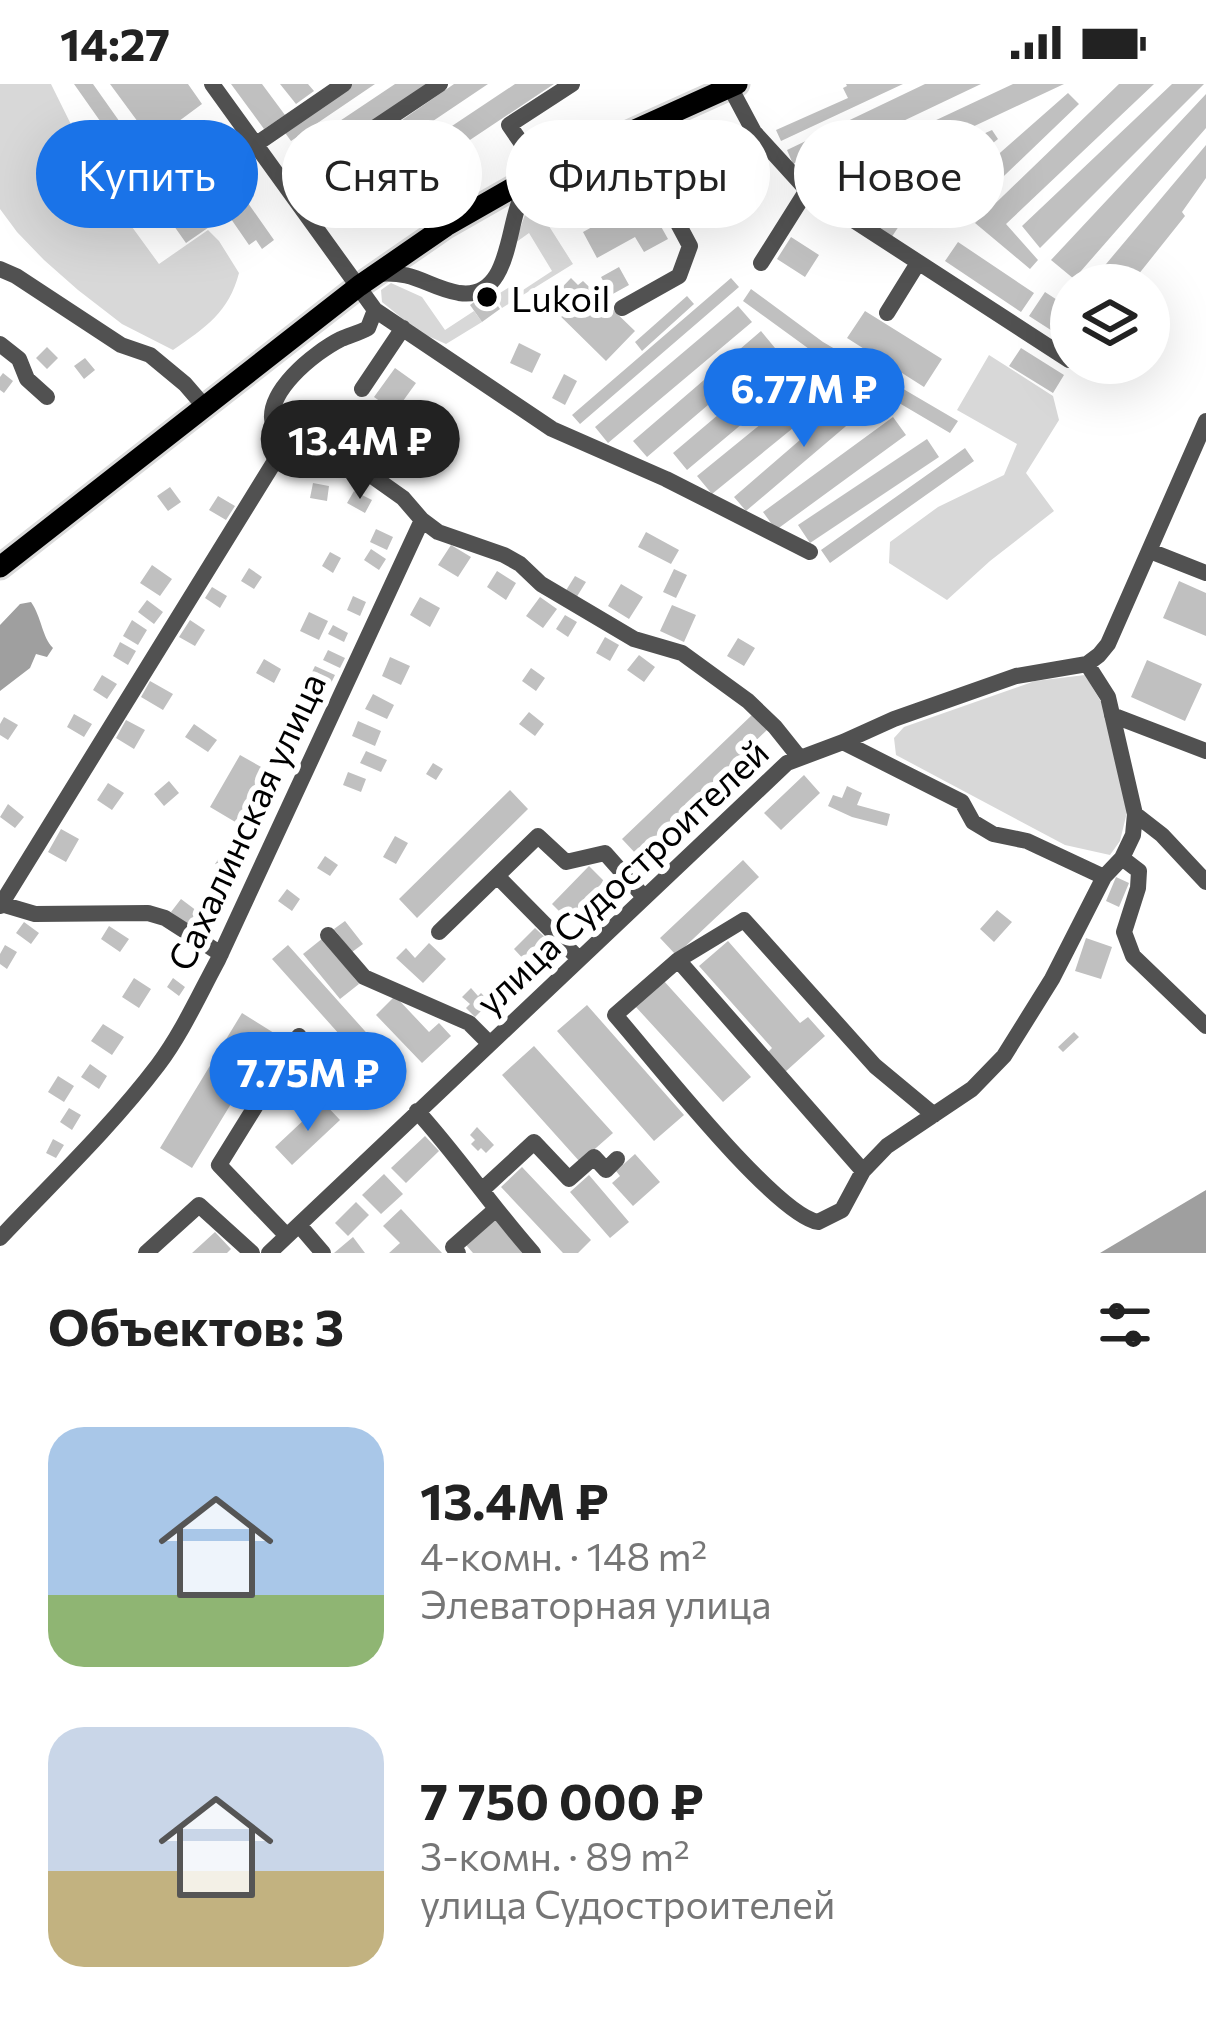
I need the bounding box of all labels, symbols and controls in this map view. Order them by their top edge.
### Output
text: 14:27 [60,15,170,70]
chip: Купить [36,120,258,228]
chip: Снять [282,120,482,228]
chip: Фильтры [506,120,770,228]
chip: Новое [794,120,1004,228]
map controls [1050,264,1170,384]
button: layers [1050,264,1170,384]
place label: Lukoil [511,275,610,319]
marker: Lukoil [474,284,500,310]
pin: 6.77M ₽ [693,348,915,450]
text: 6.77M ₽ [730,363,878,411]
pin: 13.4M ₽ [249,400,471,502]
text: 13.4M ₽ [288,415,432,463]
street label: Сахалинская улица [157,665,333,977]
street label: улица Судостроителей [466,729,776,1023]
pin: 7.75M ₽ [197,1032,419,1134]
text: 7.75M ₽ [237,1047,379,1095]
icon: filters [1092,1292,1158,1358]
text: Объектов: 3 [48,1294,344,1357]
text: 13.4M ₽ [420,1468,609,1531]
icon: home [144,1475,288,1619]
text: 4-комн. · 148 m² [420,1531,707,1579]
text: Элеваторная улица [420,1579,771,1627]
text: 7 750 000 ₽ [420,1768,704,1831]
icon: home [144,1775,288,1919]
text: 3-комн. · 89 m² [420,1831,690,1879]
text: улица Судостроителей [420,1879,835,1927]

